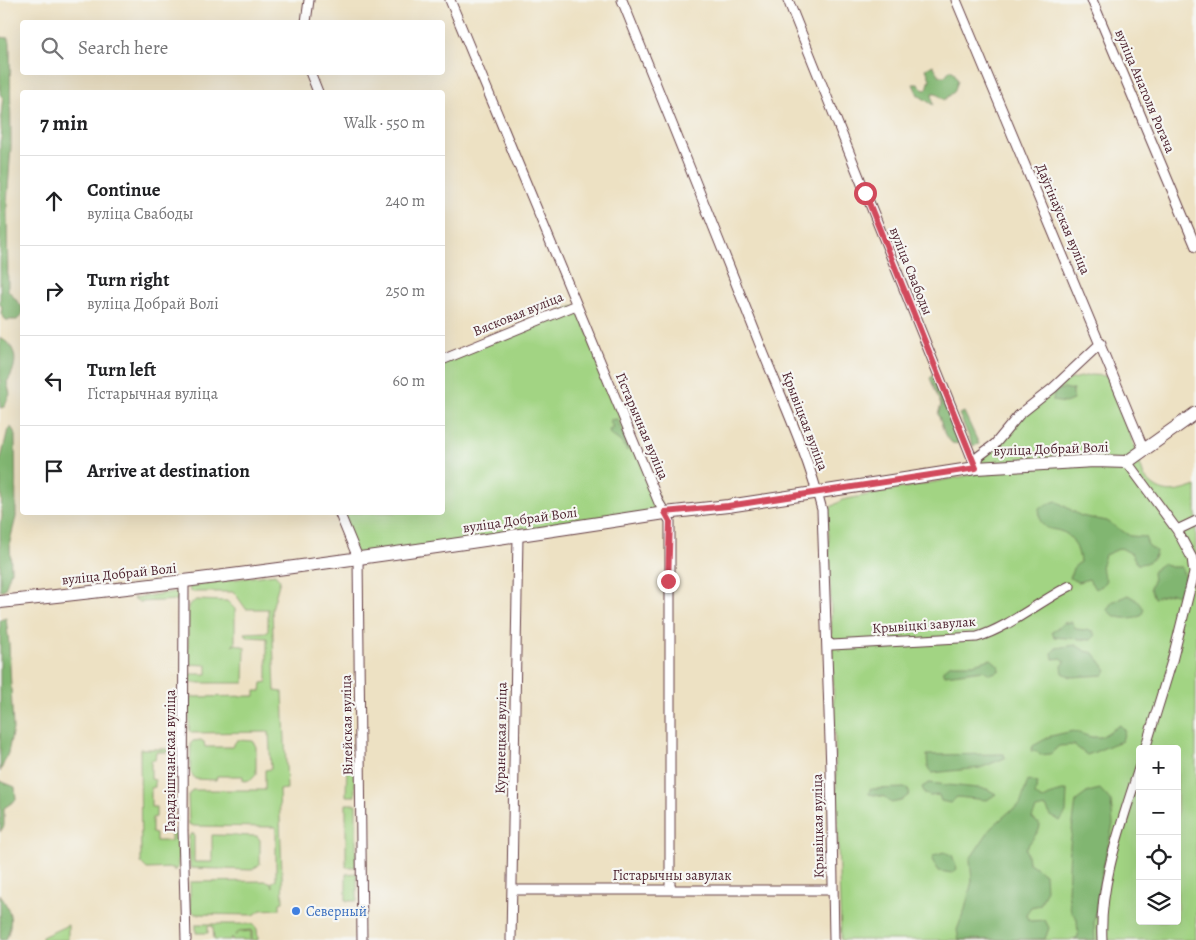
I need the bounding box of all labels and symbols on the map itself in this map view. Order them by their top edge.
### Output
street label: вуліца Анатоля Рогача [1110,26,1180,156]
street label: Даўгінаўская вуліца [1031,161,1095,278]
route start [854,182,877,205]
street label: вуліца Свабоды [885,224,937,318]
street label: Вясковая вуліца [470,287,567,341]
street label: Гістарычная вуліца [611,369,673,483]
street label: Крывіцкая вуліца [777,369,833,474]
street label: вуліца Добрай Волі [993,437,1109,461]
street label: вуліца Добрай Волі [462,503,578,537]
street label: вуліца Добрай Волі [61,559,177,589]
route end [657,570,680,593]
street label: Крывіцкі завулак [872,612,976,638]
street label: Вілейская вуліца [337,674,357,776]
street label: Куранецкая вуліца [491,681,511,794]
street label: Гарадзішчанская вуліца [161,689,180,833]
street label: Крывіцкая вуліца [808,773,828,879]
street label: Гістарычны завулак [613,866,731,885]
place label: Северный [306,902,367,921]
marker: Северный [290,905,302,917]

